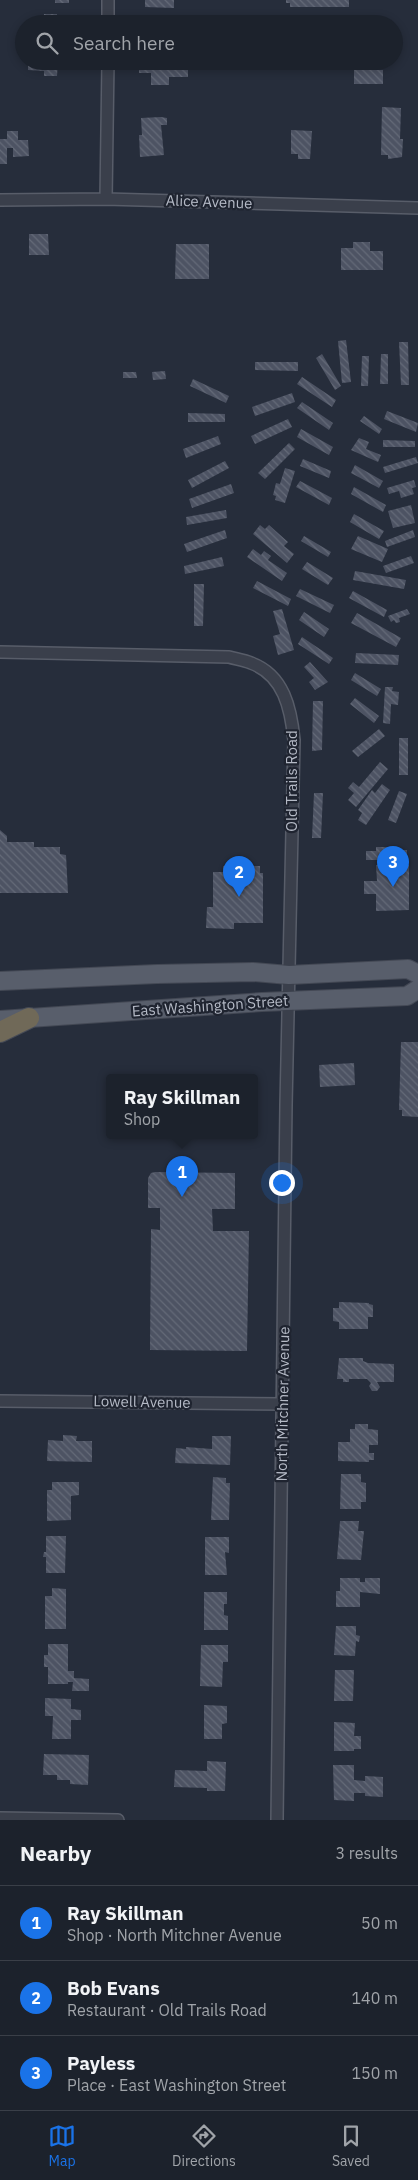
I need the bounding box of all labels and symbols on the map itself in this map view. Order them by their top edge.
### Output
street label: Alice Avenue [165,190,253,213]
street label: Old Trails Road [282,730,301,832]
pin: 3 [377,846,409,887]
pin: 2 [223,856,255,897]
street label: East Washington Street [131,991,289,1020]
pin: 1 [166,1156,198,1197]
your location [269,1170,295,1196]
street label: North Mitchner Avenue [272,1326,293,1482]
street label: Lowell Avenue [93,1391,191,1412]

